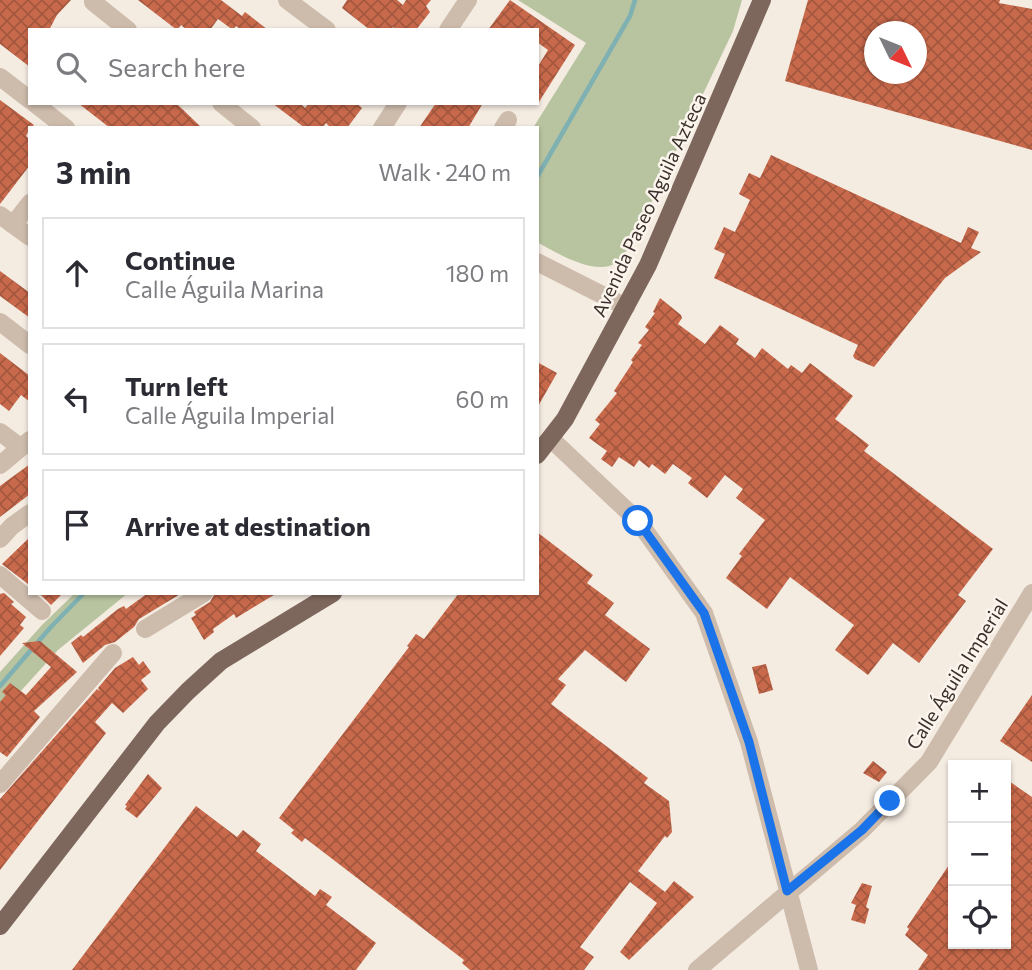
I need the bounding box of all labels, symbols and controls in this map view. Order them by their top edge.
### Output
north arrow [864,21,927,84]
search box [28,28,539,105]
icon: search [52,48,90,86]
text: Search here [108,51,246,82]
street label: Avenida Paseo Aguila Azteca [587,89,711,320]
text: 3 min [56,153,131,190]
text: Walk · 240 m [379,158,511,186]
text: Continue [125,244,235,275]
icon: ahead [58,254,96,292]
text: 180 m [446,259,509,287]
text: Calle Águila Marina [125,275,324,303]
text: Turn left [125,370,228,401]
icon: left [58,380,96,418]
text: 60 m [456,385,509,413]
text: Calle Águila Imperial [125,401,335,429]
route start [622,505,653,536]
icon: arrive [58,506,96,544]
text: Arrive at destination [125,510,371,541]
street label: Calle Águila Imperial [901,594,1012,753]
map controls [948,760,1011,949]
button: + [948,760,1011,823]
route end [874,785,905,816]
button: − [948,823,1011,886]
button: locate [948,886,1011,949]

